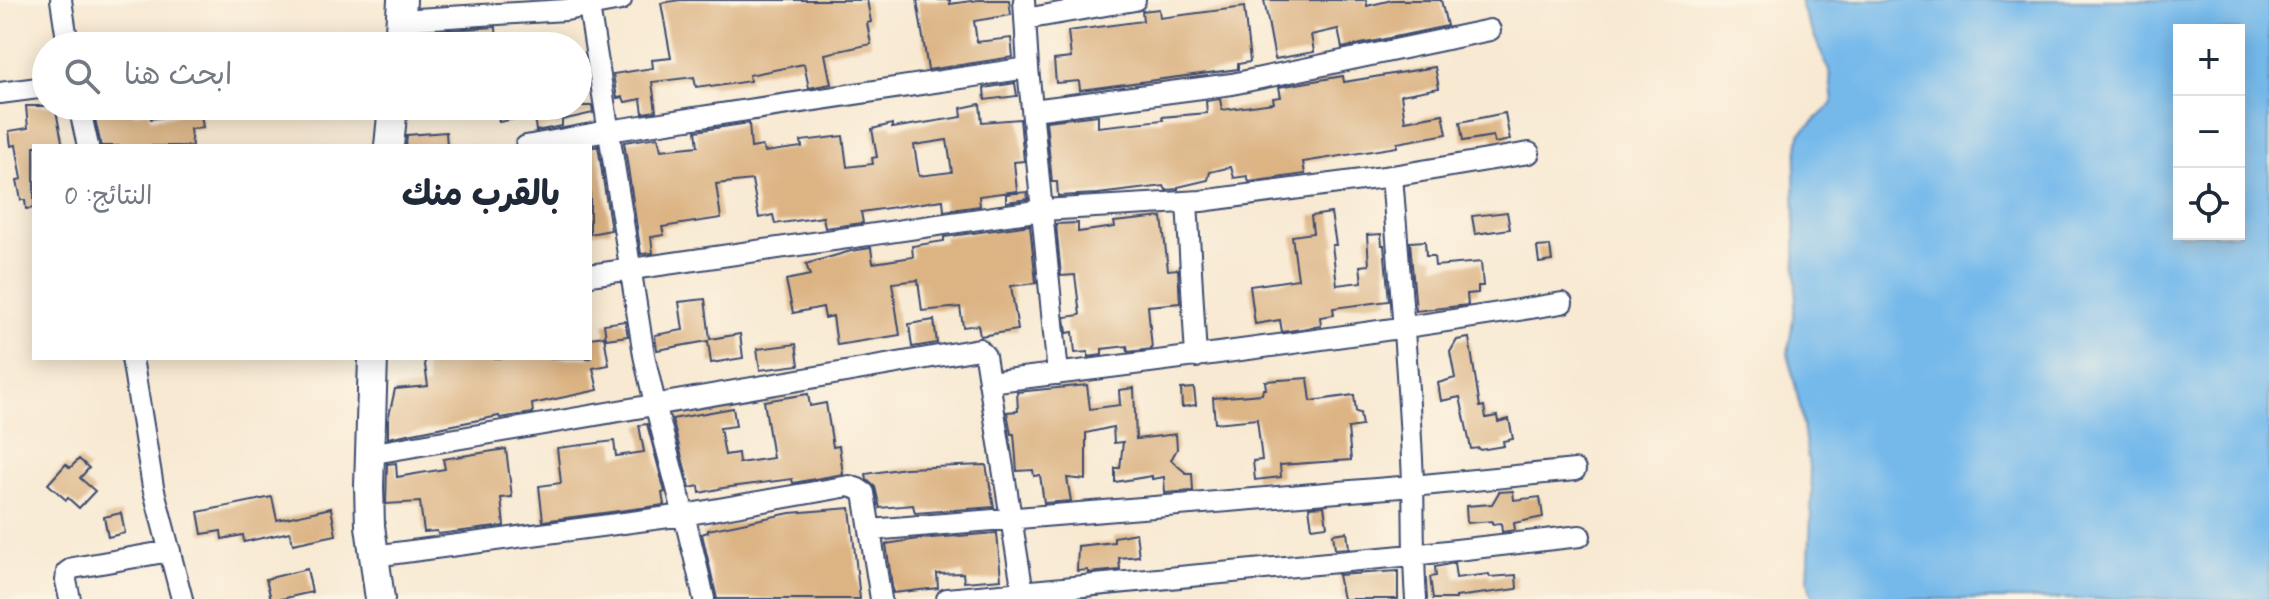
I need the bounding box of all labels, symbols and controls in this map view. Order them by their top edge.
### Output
map controls [2173,24,2245,240]
button: + [2173,24,2245,96]
search box [32,32,592,120]
icon: search [60,54,104,98]
text: ابحث هنا [124,56,232,95]
button: − [2173,96,2245,168]
button: locate [2173,168,2245,240]
text: بالقرب منك [402,173,560,218]
text: النتائج: 0 [64,180,153,214]

